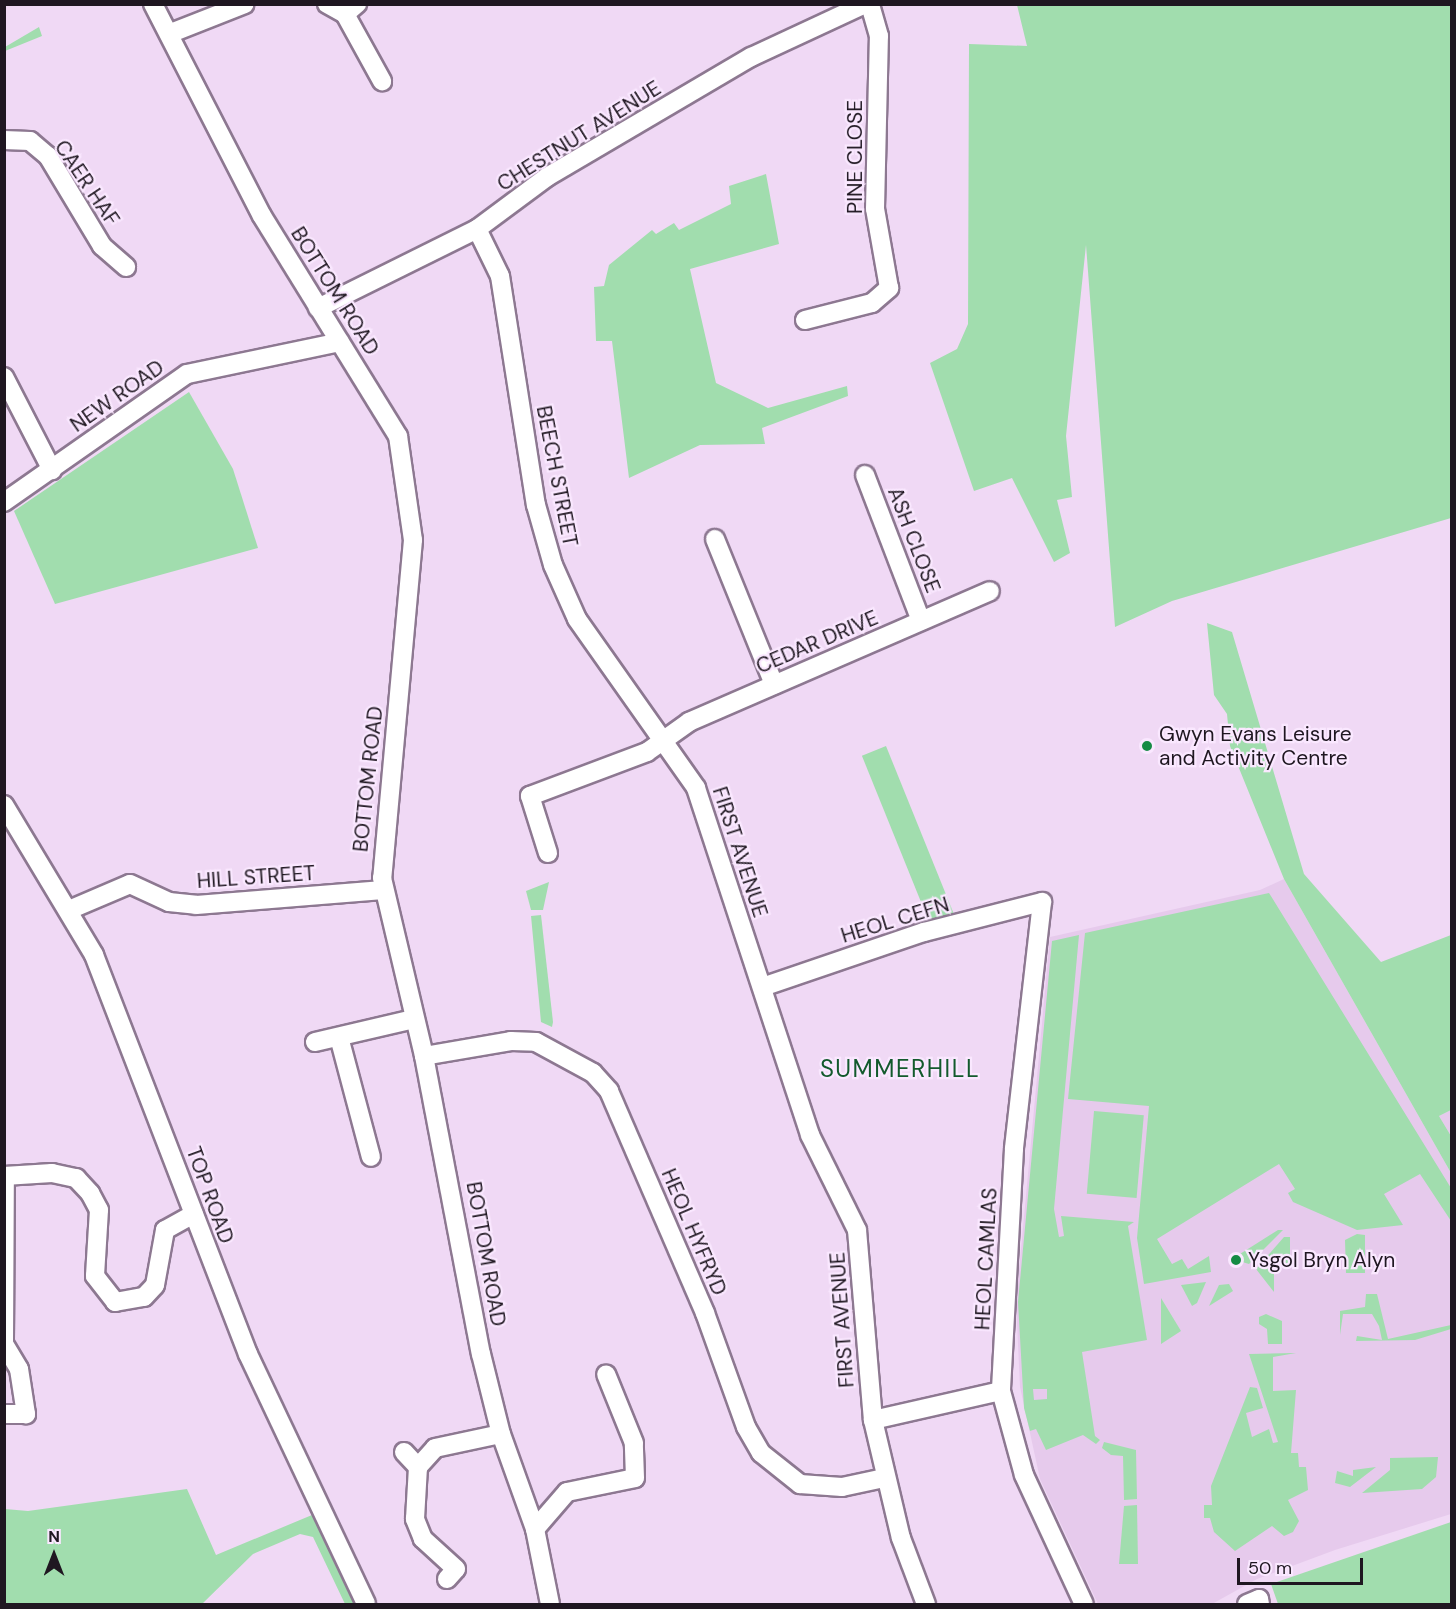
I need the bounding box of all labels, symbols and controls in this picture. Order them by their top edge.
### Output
street label: CHESTNUT AVENUE [492,75,666,197]
street label: PINE CLOSE [842,100,868,214]
street label: CAER HAF [49,135,125,231]
street label: BOTTOM ROAD [285,222,385,360]
street label: NEW ROAD [65,355,169,437]
street label: BEECH STREET [531,403,583,549]
street label: ASH CLOSE [882,484,946,596]
street label: CEDAR DRIVE [752,605,882,679]
street label: BOTTOM ROAD [348,705,388,853]
place label: Gwyn Evans Leisure and Activity Centre [1159,721,1352,771]
marker: Gwyn Evans Leisure and Activity Centre [1140,739,1154,753]
street label: FIRST AVENUE [707,784,773,920]
street label: HILL STREET [196,860,316,894]
street label: HEOL CEFN [838,892,952,948]
district label: SUMMERHILL [820,1055,980,1083]
street label: TOP ROAD [181,1143,239,1247]
street label: HEOL HYFRYD [656,1165,732,1299]
street label: BOTTOM ROAD [461,1180,511,1328]
street label: HEOL CAMLAS [970,1187,1002,1331]
place label: Ysgol Bryn Alyn [1248,1247,1395,1273]
street label: FIRST AVENUE [825,1251,859,1389]
marker: Ysgol Bryn Alyn [1229,1253,1243,1267]
north arrow [24,1525,84,1585]
text: N [48,1526,60,1547]
scale bar [1240,1546,1366,1584]
text: 50 m [1248,1556,1292,1580]

